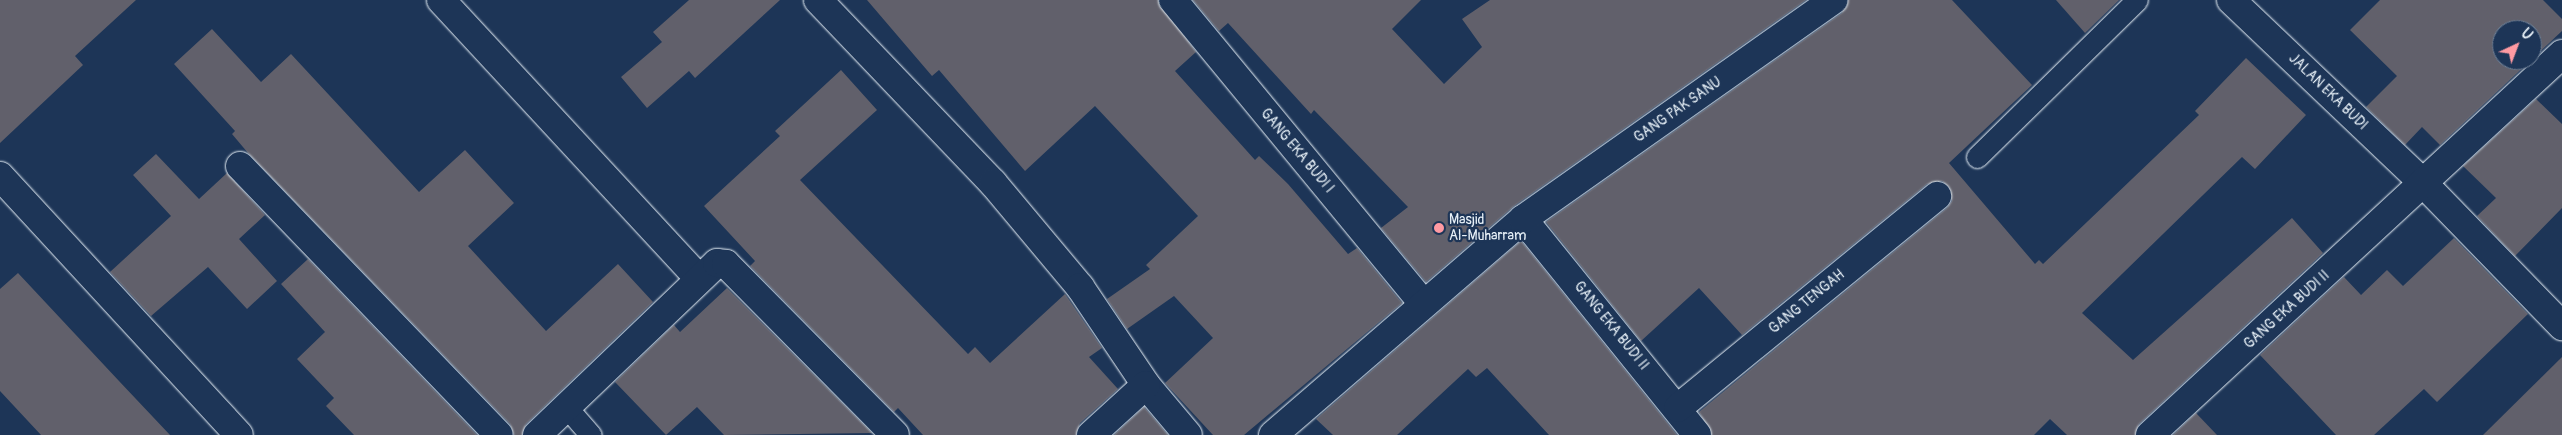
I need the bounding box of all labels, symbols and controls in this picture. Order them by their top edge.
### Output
north arrow [2492,20,2542,70]
text: U [2518,25,2536,44]
street label: JALAN EKA BUDI [2285,50,2371,134]
street label: GANG PAK SANU [1631,74,1725,146]
street label: GANG EKA BUDI I [1257,105,1337,197]
place label: Masjid Al-Muharram [1449,212,1527,244]
marker: Masjid Al-Muharram [1433,222,1445,234]
street label: GANG TENGAH [1766,266,1848,338]
street label: GANG EKA BUDI II [2241,267,2333,353]
street label: GANG EKA BUDI II [1570,278,1652,374]

